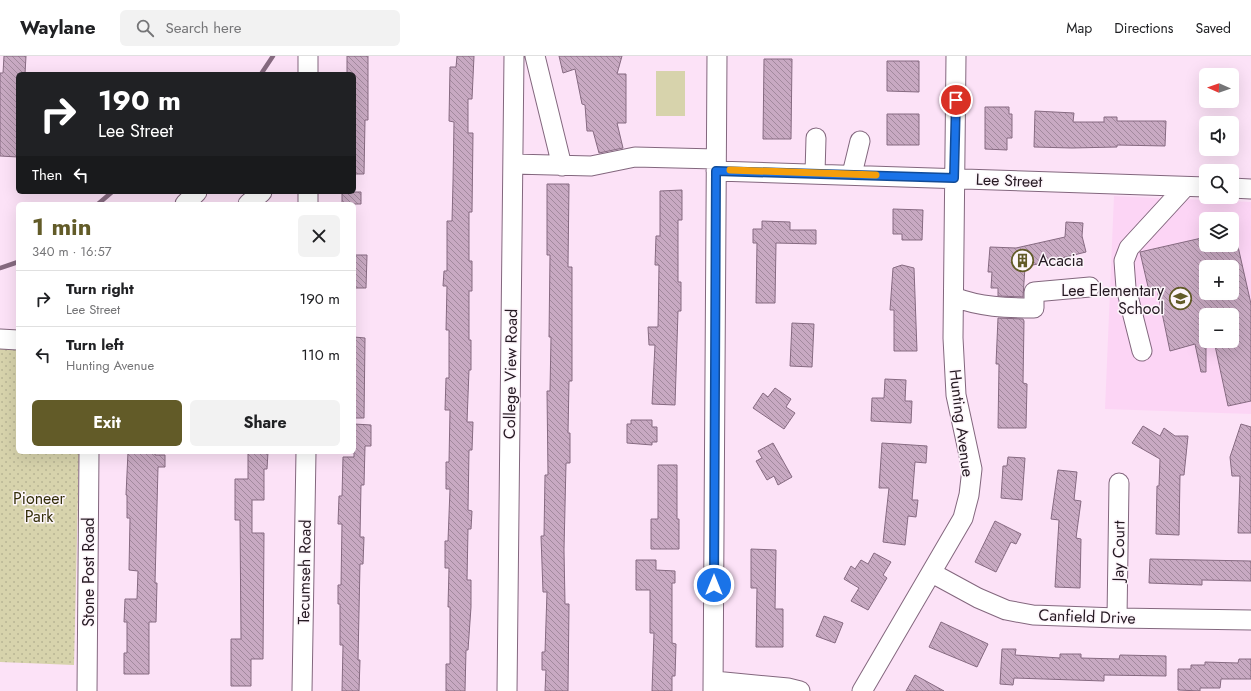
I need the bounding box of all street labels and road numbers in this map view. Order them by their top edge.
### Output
street label: Lee Street [975,168,1043,193]
street label: College View Road [498,309,523,439]
street label: Hunting Avenue [943,368,980,478]
street label: Stone Post Road [77,517,100,627]
street label: Tecumseh Road [292,519,317,625]
street label: Jay Court [1106,520,1131,584]
street label: Canfield Drive [1038,603,1136,630]

